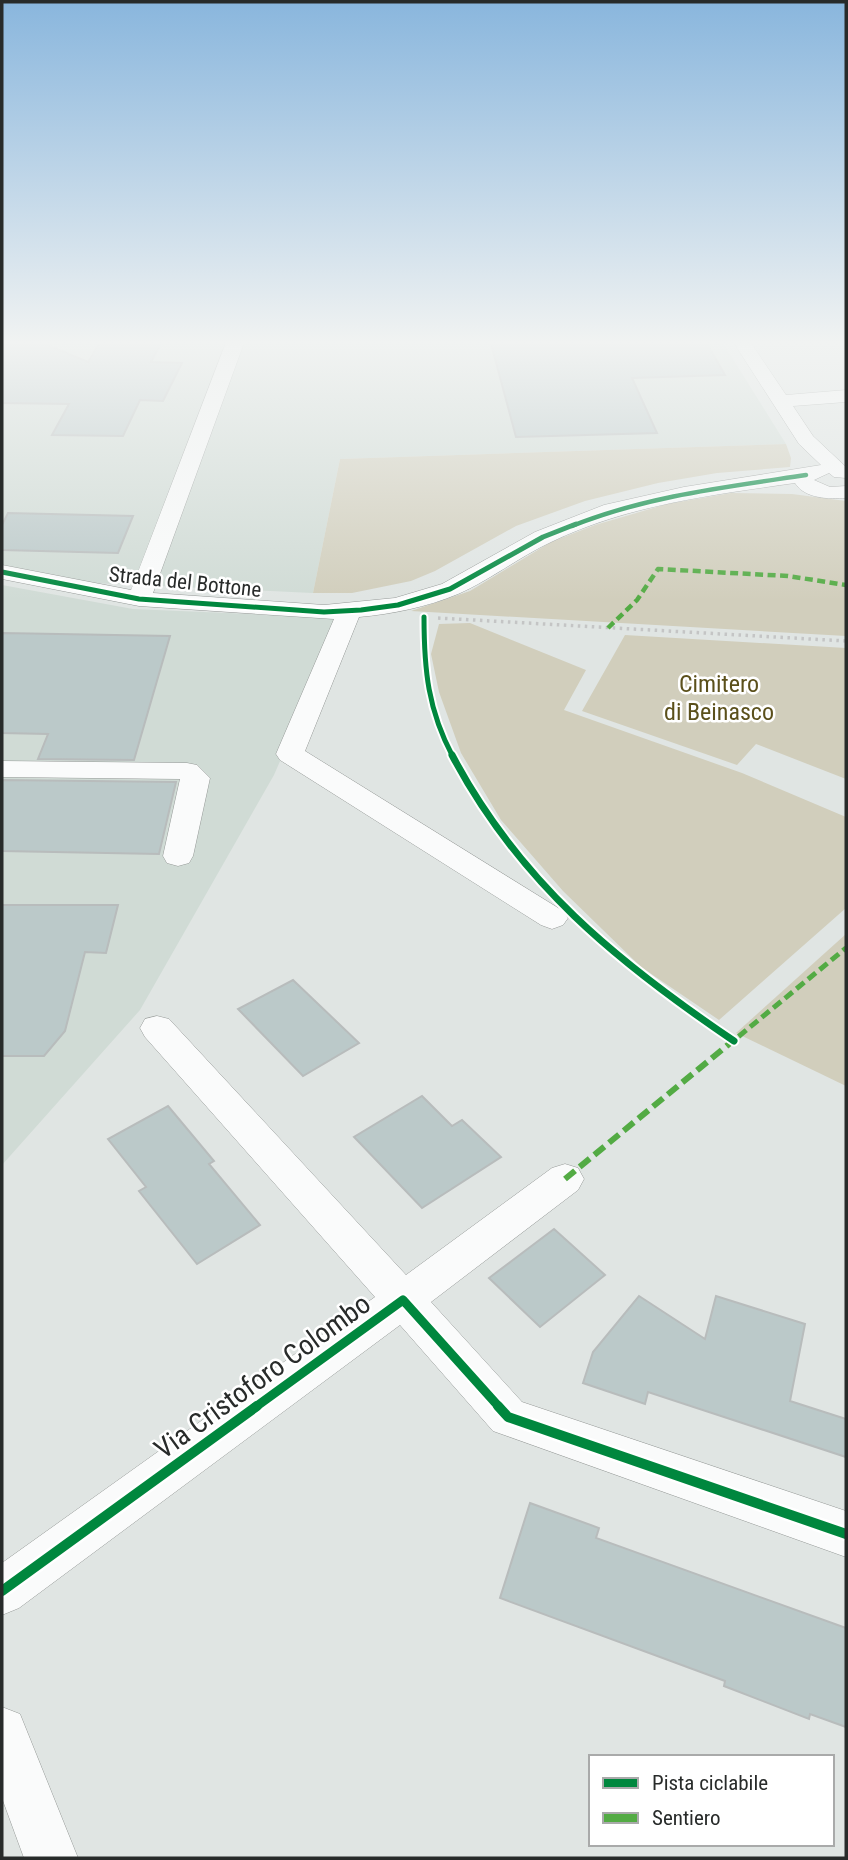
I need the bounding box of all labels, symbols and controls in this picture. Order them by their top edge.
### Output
street label: Strada del Bottone [108,562,263,602]
park label: Cimitero di Beinasco [664,670,774,726]
street label: Via Cristoforo Colombo [148,1287,377,1466]
legend [589,1755,834,1846]
text: Pista ciclabile [652,1771,768,1795]
text: Sentiero [652,1806,721,1830]

